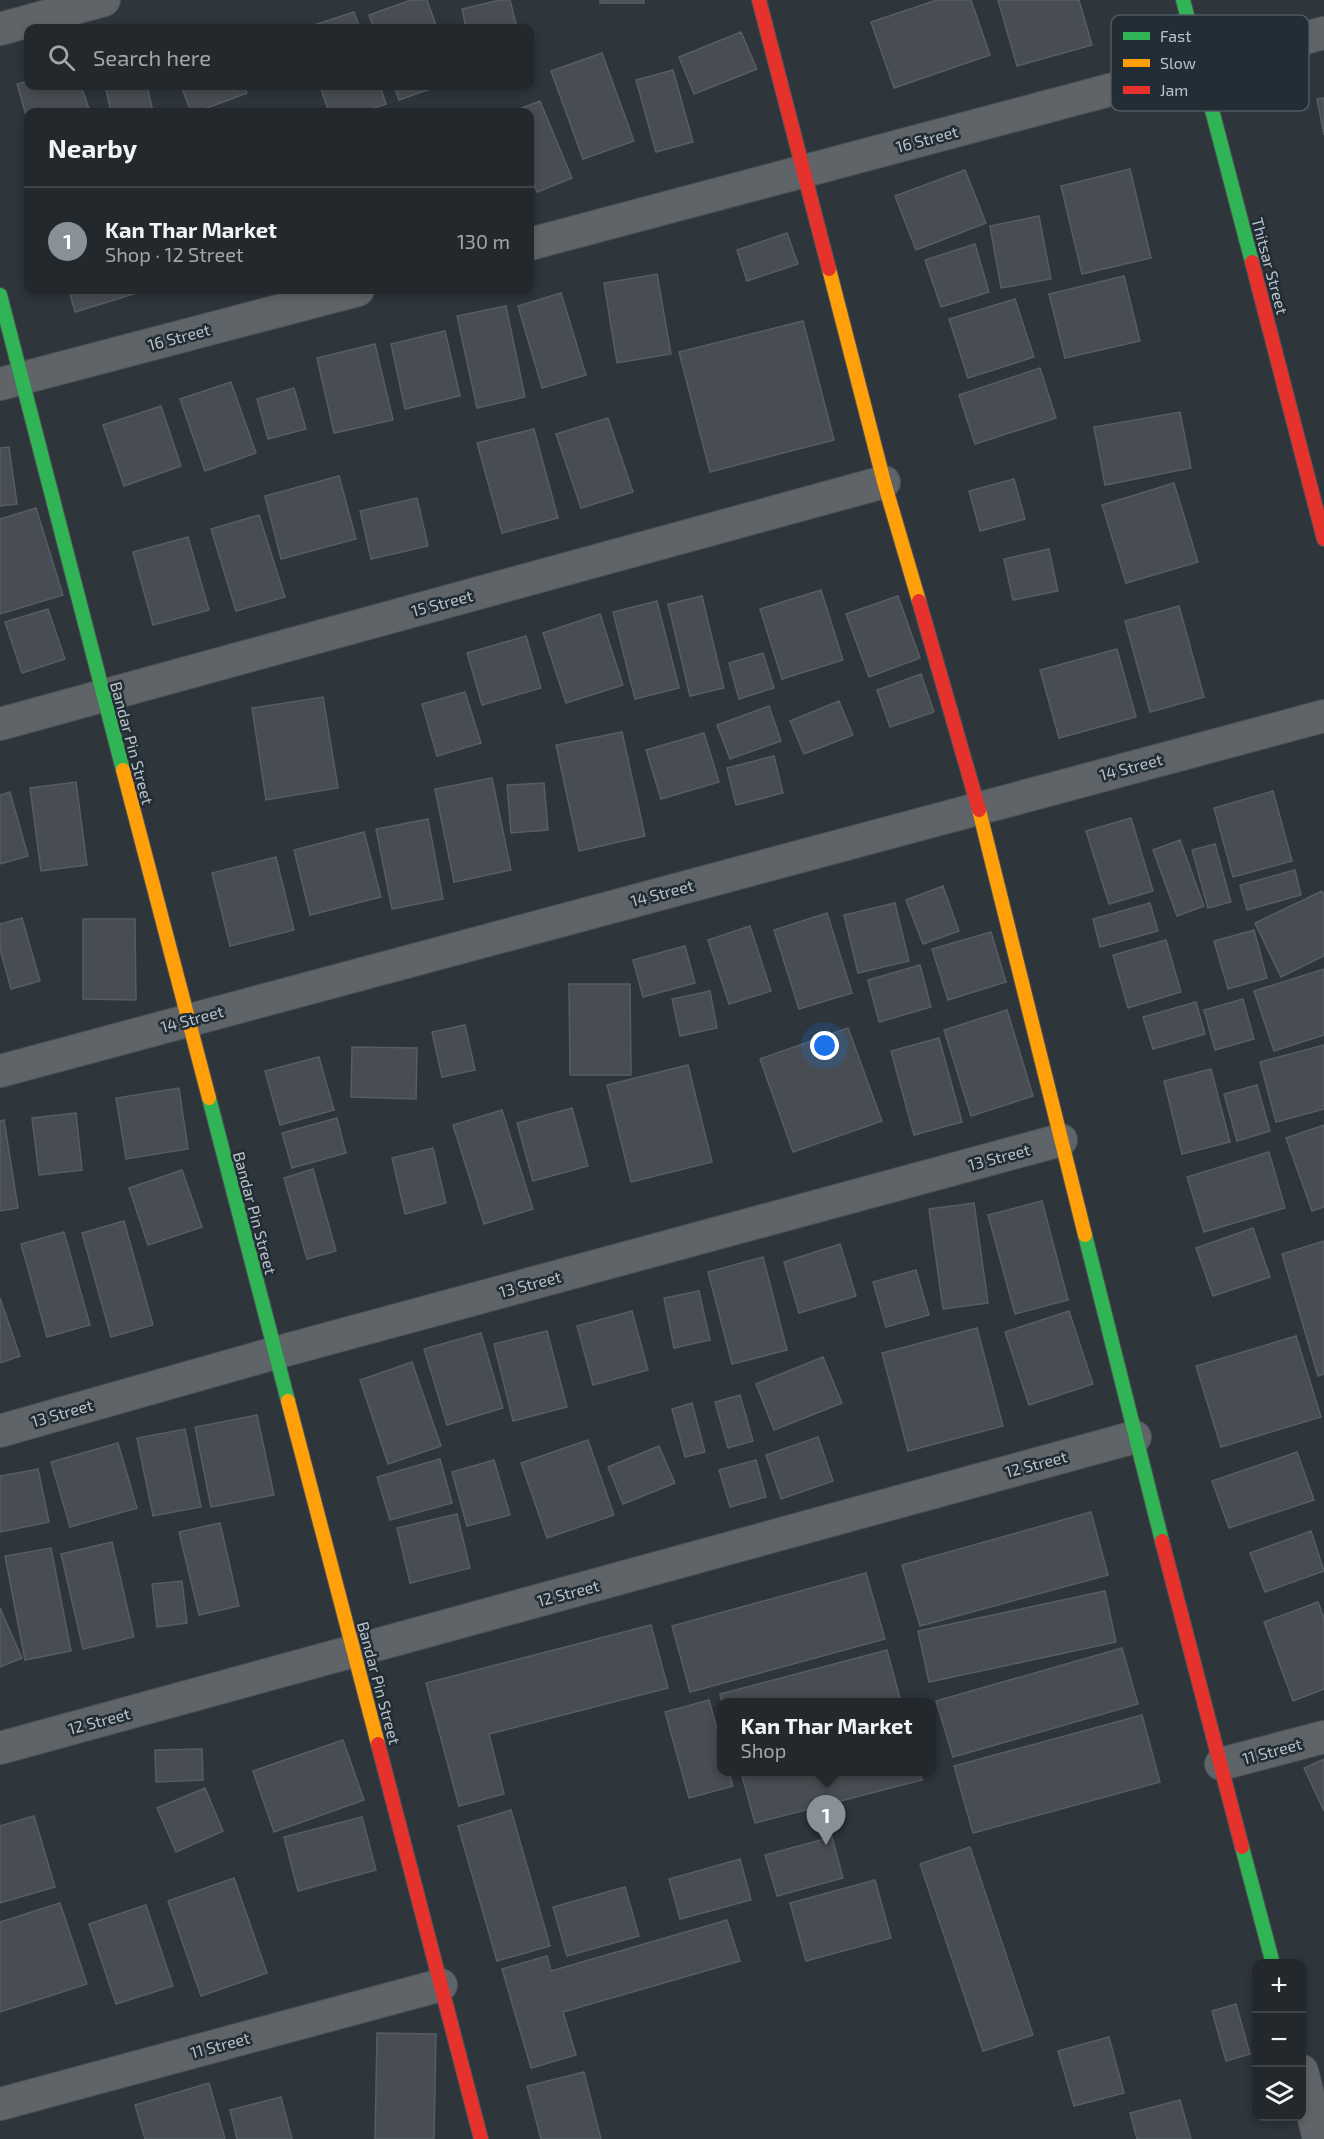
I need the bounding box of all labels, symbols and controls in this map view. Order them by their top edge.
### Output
legend [1111,15,1309,111]
search box [24,24,534,90]
text: Fast [1160,26,1191,45]
icon: search [45,41,78,74]
text: Search here [93,44,211,70]
text: Slow [1160,53,1196,72]
text: Jam [1160,80,1188,99]
street label: 16 Street [894,121,960,156]
text: Nearby [48,132,137,163]
street label: Thitsar Street [1248,215,1293,316]
text: Kan Thar Market [105,216,277,242]
text: 1 [63,229,72,253]
text: 130 m [457,229,510,253]
text: Shop · 12 Street [105,242,244,266]
street label: 16 Street [146,319,212,354]
street label: 15 Street [409,585,475,620]
street label: Bandar Pin Street [107,679,158,806]
street label: 14 Street [1097,749,1164,784]
street label: 14 Street [628,875,695,910]
street label: 14 Street [158,1001,225,1036]
your location [810,1031,839,1060]
street label: 13 Street [966,1139,1032,1174]
street label: Bandar Pin Street [230,1149,281,1276]
street label: 13 Street [497,1266,563,1301]
street label: 13 Street [29,1395,95,1430]
street label: 12 Street [1003,1446,1069,1481]
street label: 12 Street [535,1575,601,1610]
street label: Bandar Pin Street [354,1619,405,1746]
popup [717,1698,936,1776]
street label: 12 Street [66,1703,132,1738]
text: Kan Thar Market [740,1712,913,1738]
street label: 11 Street [1240,1733,1304,1768]
text: Shop [740,1738,786,1762]
pin: 1 [806,1796,846,1845]
map controls [1252,1959,1306,2121]
button: + [1252,1959,1306,2013]
button: − [1252,2013,1306,2067]
street label: 11 Street [188,2027,252,2062]
button: layers [1252,2067,1306,2121]

